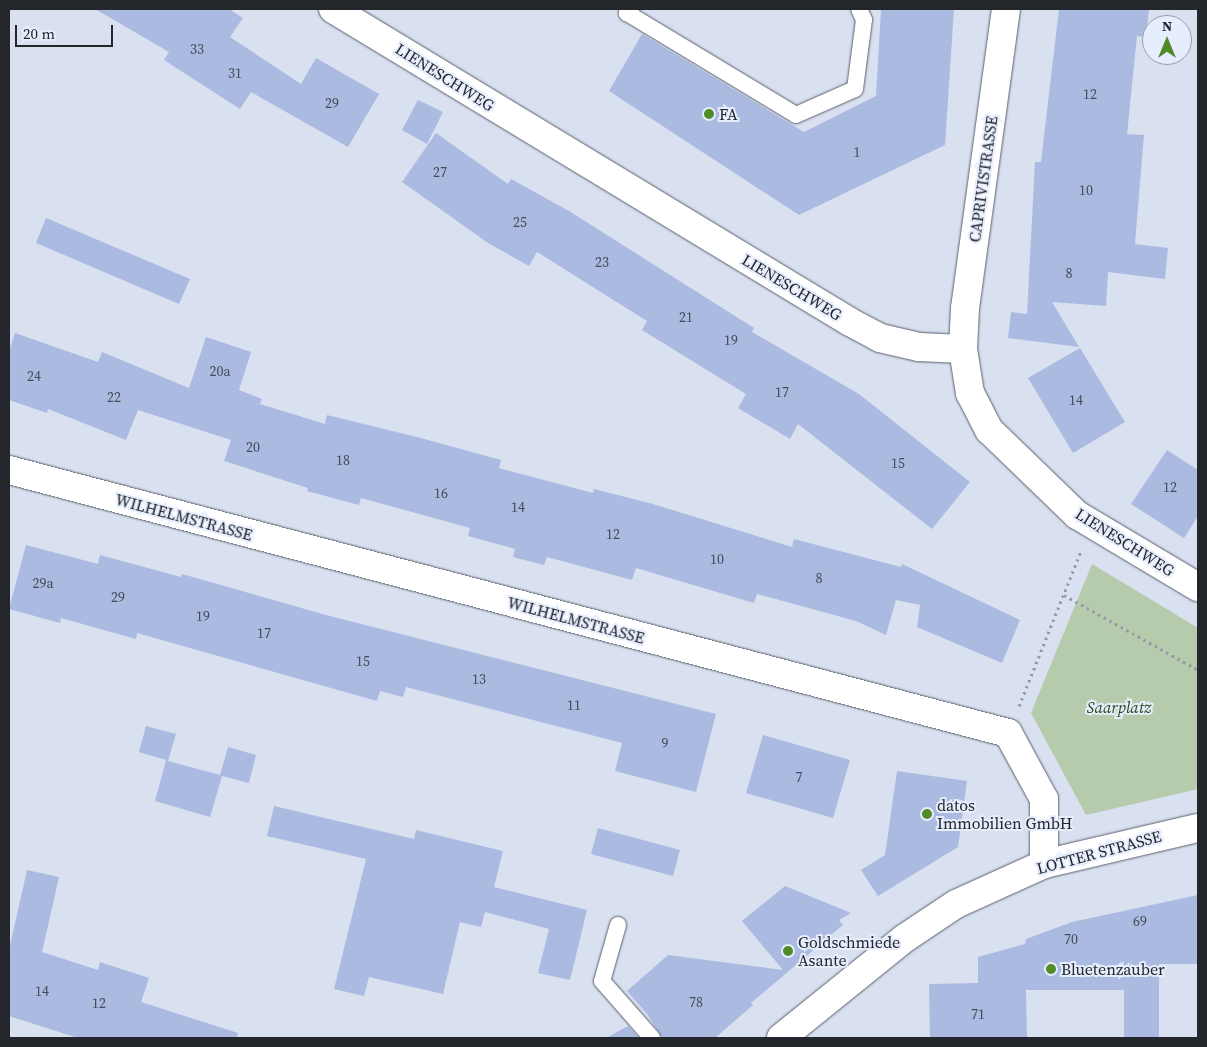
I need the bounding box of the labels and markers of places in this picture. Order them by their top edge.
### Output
place label: FA [719,104,738,124]
marker: FA [703,108,715,120]
place label: datos Immobilien GmbH [937,795,1072,833]
marker: datos Immobilien GmbH [921,808,933,820]
place label: Goldschmiede Asante [798,932,900,970]
marker: Goldschmiede Asante [782,945,794,957]
place label: Bluetenzauber [1061,959,1165,979]
marker: Bluetenzauber [1045,963,1057,975]

